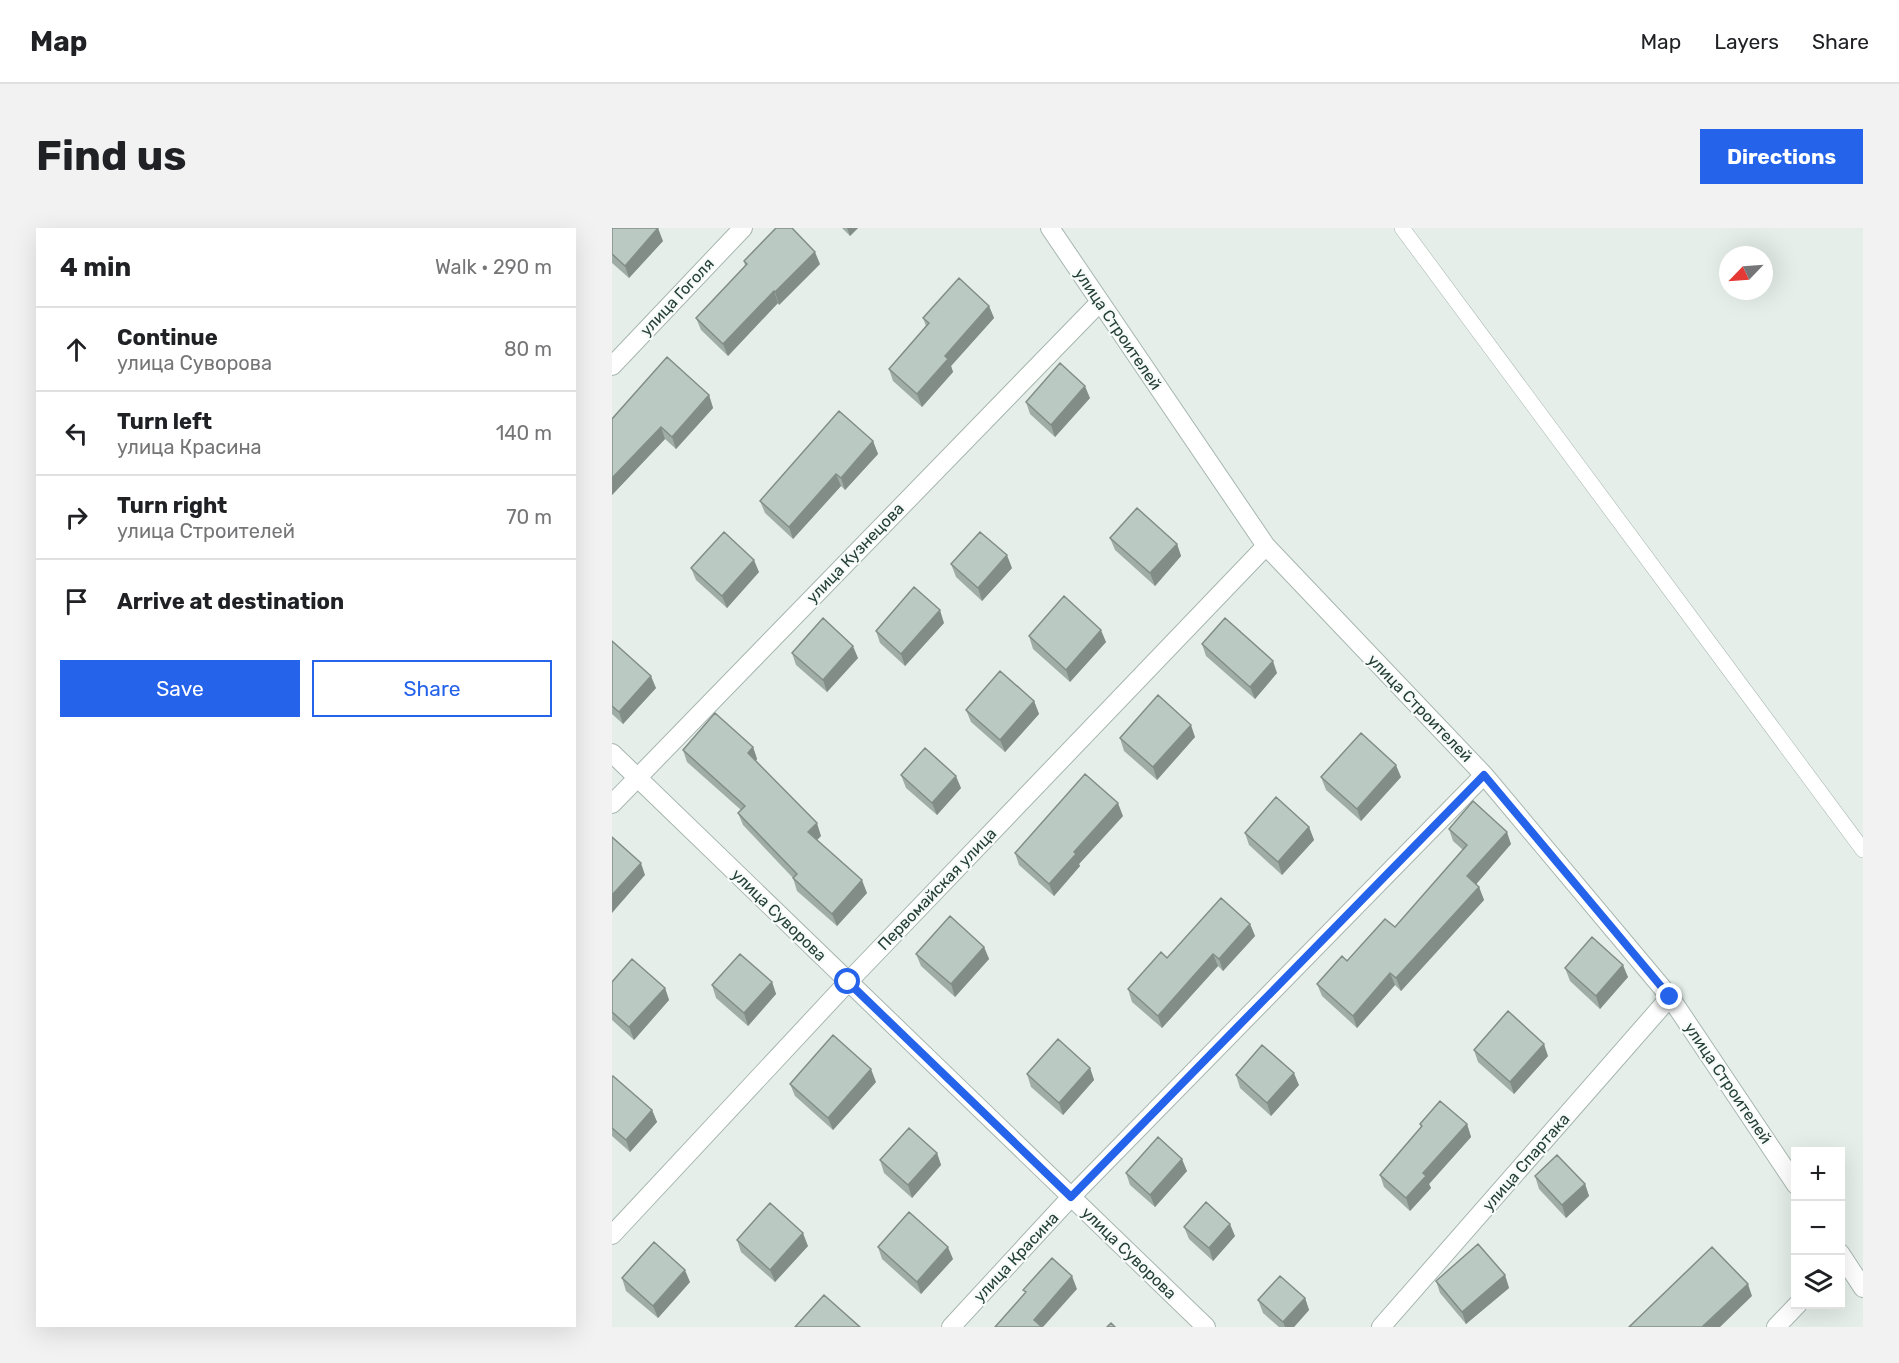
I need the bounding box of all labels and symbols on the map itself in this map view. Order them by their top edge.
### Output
north arrow [1719,246,1773,300]
street label: улица Гоголя [636,254,718,340]
street label: улица Строителей [1070,265,1166,393]
street label: улица Кузнецова [802,499,908,607]
street label: улица Строителей [1364,650,1476,766]
street label: Первомайская улица [874,824,1000,954]
street label: улица Суворова [728,865,830,965]
route start [834,968,860,994]
route end [1656,983,1682,1009]
street label: улица Строителей [1680,1019,1776,1147]
street label: улица Спартака [1479,1109,1573,1215]
street label: улица Суворова [1078,1203,1180,1303]
street label: улица Красина [970,1208,1062,1306]

